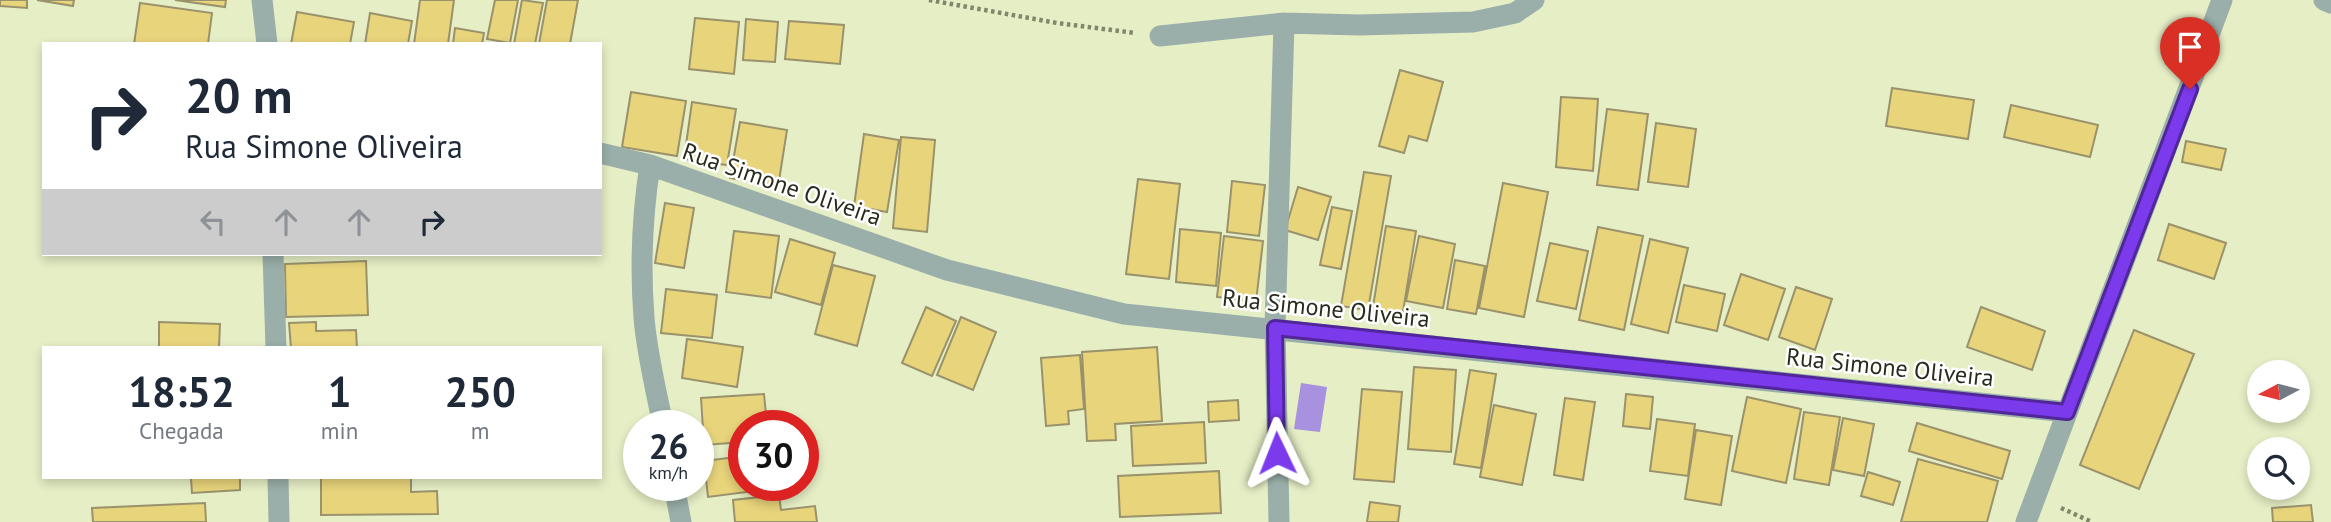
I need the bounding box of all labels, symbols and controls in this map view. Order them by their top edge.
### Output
pin [2160,17,2220,89]
icon: arrive [2171,28,2209,66]
text: 20 m [185,63,292,127]
icon: right [70,70,161,161]
text: Rua Simone Oliveira [185,125,463,167]
street label: Rua Simone Oliveira [678,135,886,233]
icon: left [194,203,232,241]
icon: ahead [267,203,305,241]
icon: ahead [340,203,378,241]
icon: right [413,203,451,241]
street label: Rua Simone Oliveira [1221,282,1431,334]
street label: Rua Simone Oliveira [1785,341,1995,393]
north arrow [2247,360,2310,424]
map controls [2247,360,2310,500]
text: 18:52 [128,364,235,419]
text: 1 [328,364,351,419]
text: 250 [444,364,516,419]
speed limit sign: 30 [728,410,819,501]
text: Chegada [139,416,224,445]
text: min [321,416,358,445]
text: m [471,416,489,445]
position arrow [1240,416,1314,490]
text: 26 [649,423,688,469]
button: search [2247,437,2310,500]
text: km/h [649,461,688,484]

